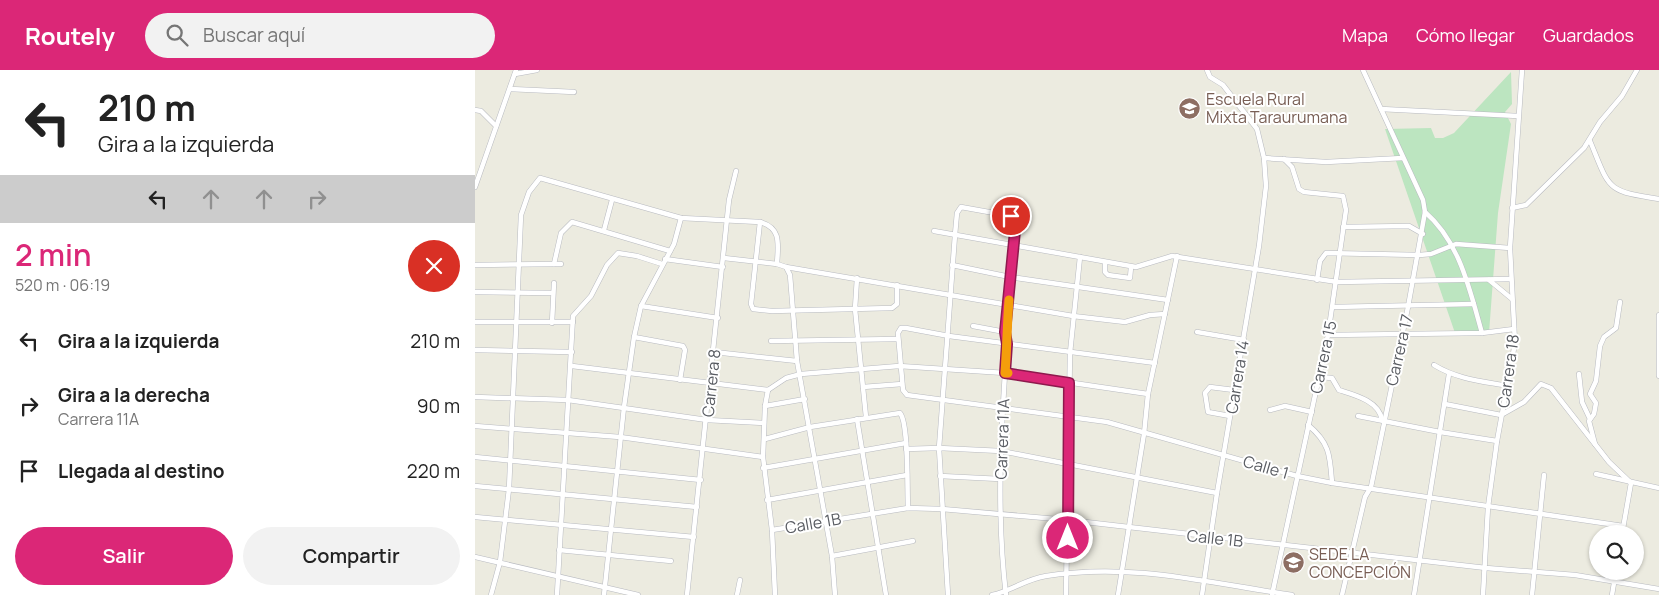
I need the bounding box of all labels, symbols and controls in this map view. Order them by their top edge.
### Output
search box [145,13,495,58]
text: Routely [25,19,115,52]
icon: search [163,21,191,49]
text: Buscar aquí [203,22,305,48]
text: Mapa [1342,23,1388,47]
text: Cómo llegar [1416,23,1515,47]
text: Guardados [1543,23,1634,47]
text: 210 m [98,84,196,132]
place label: Escuela Rural Mixta Taraurumana [1206,88,1347,128]
icon: left [15,90,80,155]
school or university icon: Escuela Rural Mixta Taraurumana [1178,96,1202,120]
text: Gira a la izquierda [98,129,274,159]
icon: left [144,185,172,213]
icon: ahead [197,185,225,213]
icon: ahead [250,185,278,213]
icon: right [303,185,331,213]
pin [990,195,1032,237]
icon: arrive [997,202,1025,230]
text: 2 min [15,234,91,275]
button: close [408,240,460,292]
text: 520 m · 06:19 [15,274,110,296]
street label: Carrera 17 [1380,312,1418,388]
street label: Carrera 15 [1305,318,1341,396]
icon: left [15,327,43,355]
text: Gira a la izquierda [58,328,219,354]
text: 210 m [410,328,460,354]
street label: Carrera 18 [1492,333,1524,409]
street label: Carrera 14 [1220,339,1254,415]
street label: Carrera 8 [697,348,725,418]
text: Gira a la derecha [58,382,210,408]
icon: right [15,392,43,420]
text: 90 m [417,393,460,419]
street label: Carrera 11A [990,398,1014,480]
text: Carrera 11A [58,408,139,430]
street label: Calle 1 [1241,450,1291,484]
icon: arrive [15,457,43,485]
text: Llegada al destino [58,458,225,484]
text: 220 m [407,458,460,484]
street label: Calle 1B [783,507,843,539]
position arrow [1041,511,1093,563]
street label: Calle 1B [1186,524,1244,552]
map controls [1589,525,1644,580]
button: search [1589,525,1644,580]
button: Salir [15,527,233,585]
button: Compartir [243,527,460,585]
place label: SEDE LA CONCEPCIÓN [1309,543,1411,583]
school or university icon: SEDE LA CONCEPCIÓN [1281,551,1305,575]

